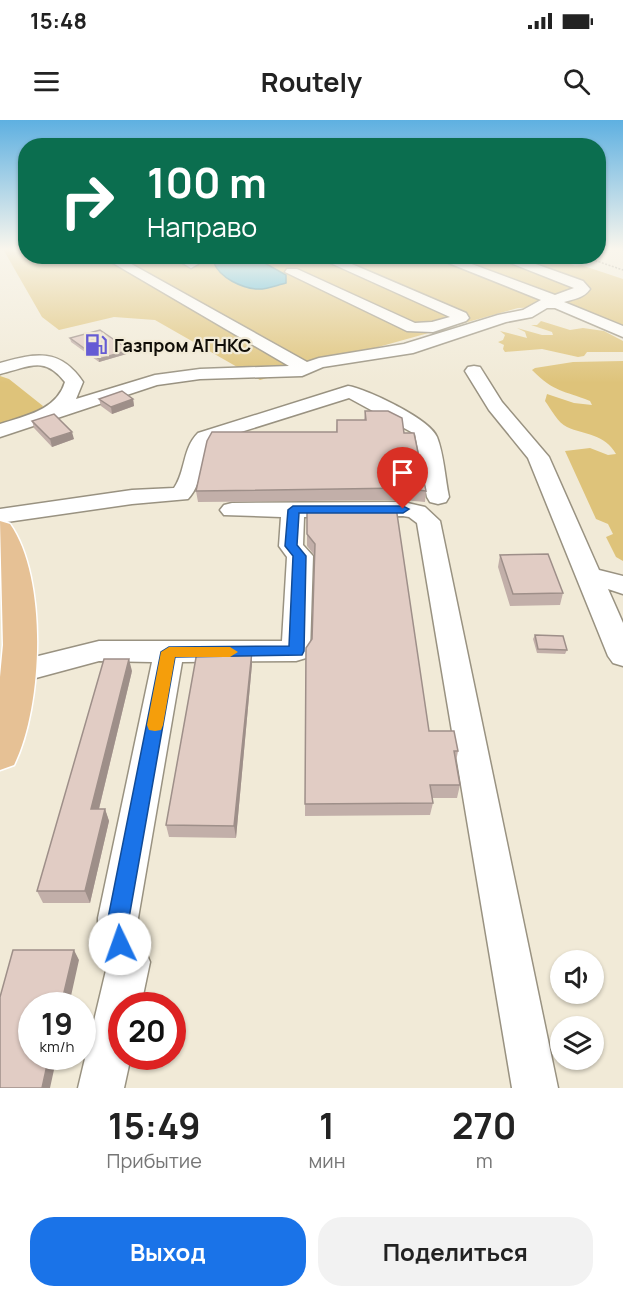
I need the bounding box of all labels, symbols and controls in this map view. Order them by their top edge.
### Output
text: 15:48 [30,6,87,36]
text: Routely [261,63,362,100]
icon: menu [30,65,63,98]
icon: search [560,65,593,98]
text: 100 m [147,153,267,211]
icon: right [48,162,126,240]
text: Направо [147,208,257,245]
fuel station icon: Газпром АГНКС [83,332,109,358]
place label: Газпром АГНКС [114,333,251,357]
pin [377,447,428,509]
icon: arrive [386,456,419,489]
position arrow [88,912,152,976]
map controls [550,950,604,1070]
button: sound [550,950,604,1004]
speed limit sign: 20 [108,992,186,1070]
text: 19 [41,1003,73,1044]
button: layers [550,1016,604,1070]
text: km/h [40,1036,74,1057]
text: 15:49 [108,1101,201,1150]
text: 1 [319,1101,335,1150]
text: 270 [452,1101,516,1150]
text: Прибытие [107,1147,202,1174]
text: мин [308,1147,346,1174]
text: m [476,1147,493,1174]
button: Выход [30,1217,306,1286]
button: Поделиться [318,1217,593,1286]

